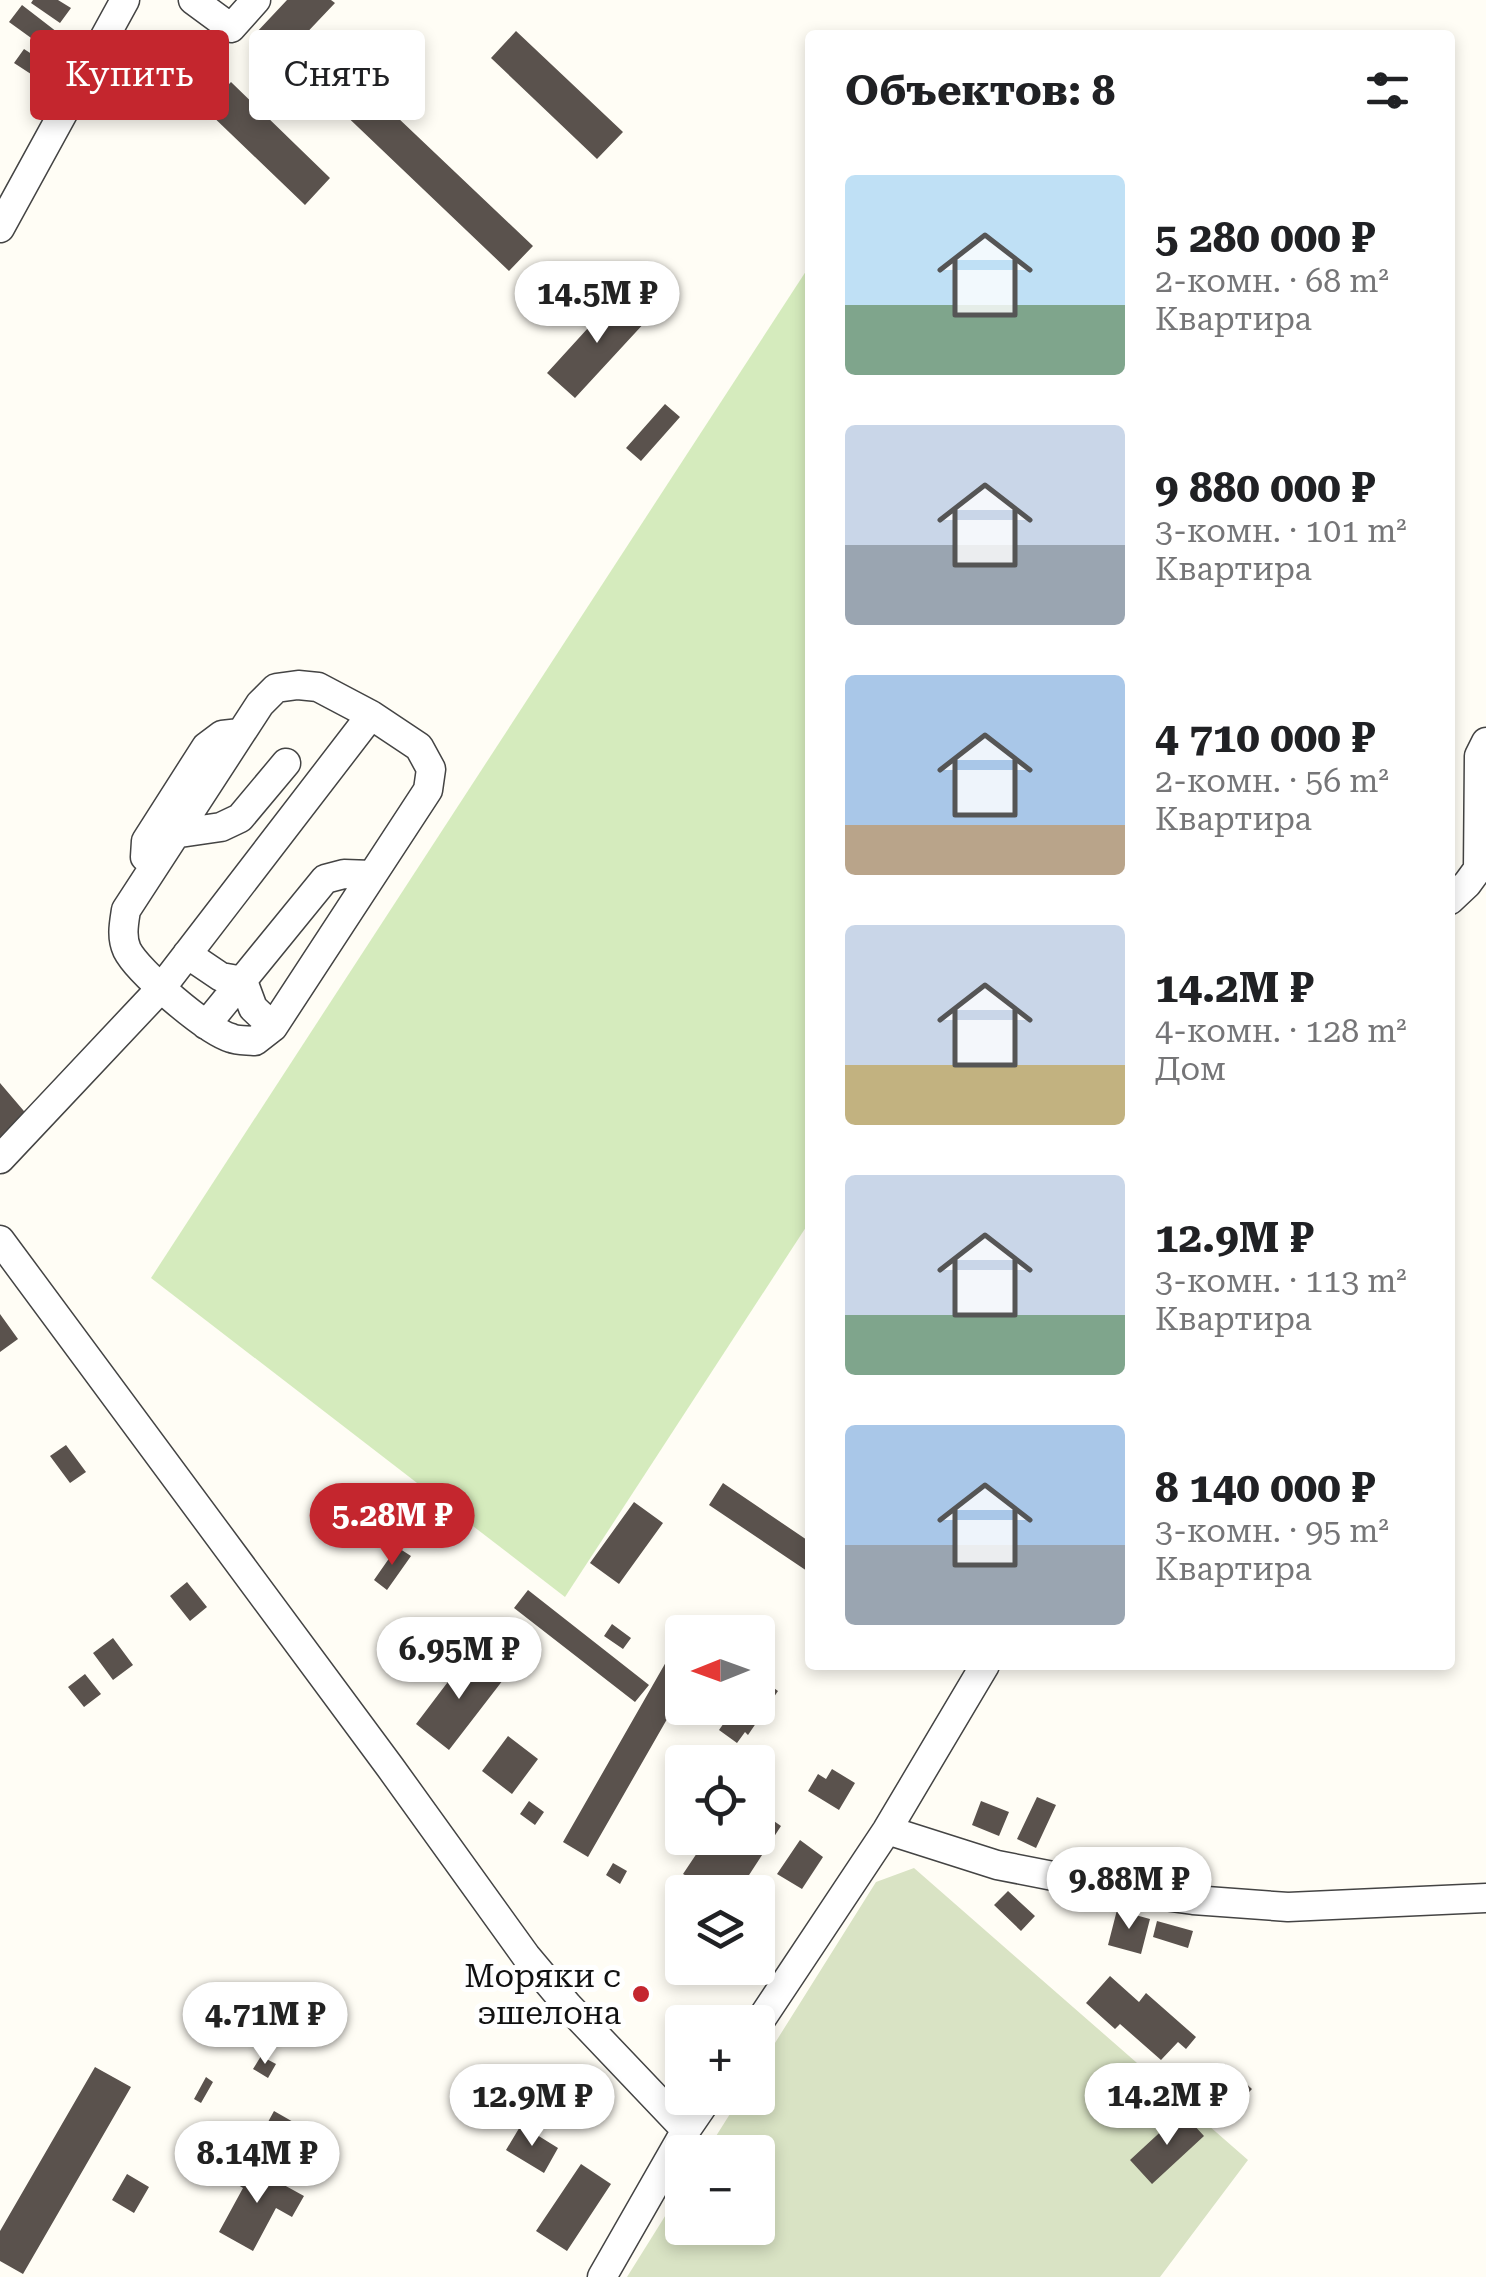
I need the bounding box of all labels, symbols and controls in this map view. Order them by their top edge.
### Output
chip: Купить [30,30,229,120]
chip: Снять [249,30,425,120]
icon: filters [1360,63,1415,118]
text: Объектов: 8 [845,66,1115,115]
text: 5 280 000 ₽ [1155,213,1375,262]
icon: home [925,215,1045,335]
pin: 14.5M ₽ [505,261,689,346]
text: 2-комн. · 68 m² [1155,262,1389,300]
text: 14.5M ₽ [537,274,657,312]
text: Квартира [1155,300,1312,338]
text: 9 880 000 ₽ [1155,463,1375,512]
icon: home [925,465,1045,585]
text: 3-комн. · 101 m² [1155,512,1407,550]
text: Квартира [1155,550,1312,588]
text: 4 710 000 ₽ [1155,713,1375,762]
icon: home [925,715,1045,835]
text: 2-комн. · 56 m² [1155,762,1389,800]
text: Квартира [1155,800,1312,838]
text: 14.2M ₽ [1155,963,1313,1012]
icon: home [925,965,1045,1085]
text: 4-комн. · 128 m² [1155,1012,1407,1050]
text: Дом [1155,1050,1226,1088]
text: 12.9M ₽ [1155,1213,1313,1262]
icon: home [925,1215,1045,1335]
text: 3-комн. · 113 m² [1155,1262,1407,1300]
text: Квартира [1155,1300,1312,1338]
text: 8 140 000 ₽ [1155,1463,1375,1512]
icon: home [925,1465,1045,1585]
pin: 5.28M ₽ [300,1483,484,1568]
text: 5.28M ₽ [332,1496,452,1534]
text: 3-комн. · 95 m² [1155,1512,1389,1550]
text: Квартира [1155,1550,1312,1588]
north arrow [665,1615,775,1725]
map controls [665,1615,775,2245]
pin: 6.95M ₽ [367,1617,551,1702]
text: 6.95M ₽ [399,1630,519,1668]
button: locate [665,1745,775,1855]
pin: 9.88M ₽ [1037,1847,1221,1932]
text: 9.88M ₽ [1069,1860,1189,1898]
button: layers [665,1875,775,1985]
place label: Моряки с эшелона [464,1957,621,2032]
pin: 4.71M ₽ [173,1982,357,2067]
marker: Моряки с эшелона [630,1983,652,2005]
text: 4.71M ₽ [205,1995,325,2033]
button: + [665,2005,775,2115]
pin: 14.2M ₽ [1075,2063,1259,2148]
pin: 12.9M ₽ [440,2064,624,2149]
text: 14.2M ₽ [1107,2076,1227,2114]
text: 12.9M ₽ [472,2077,592,2115]
pin: 8.14M ₽ [165,2121,349,2206]
text: 8.14M ₽ [197,2134,317,2172]
button: − [665,2135,775,2245]

